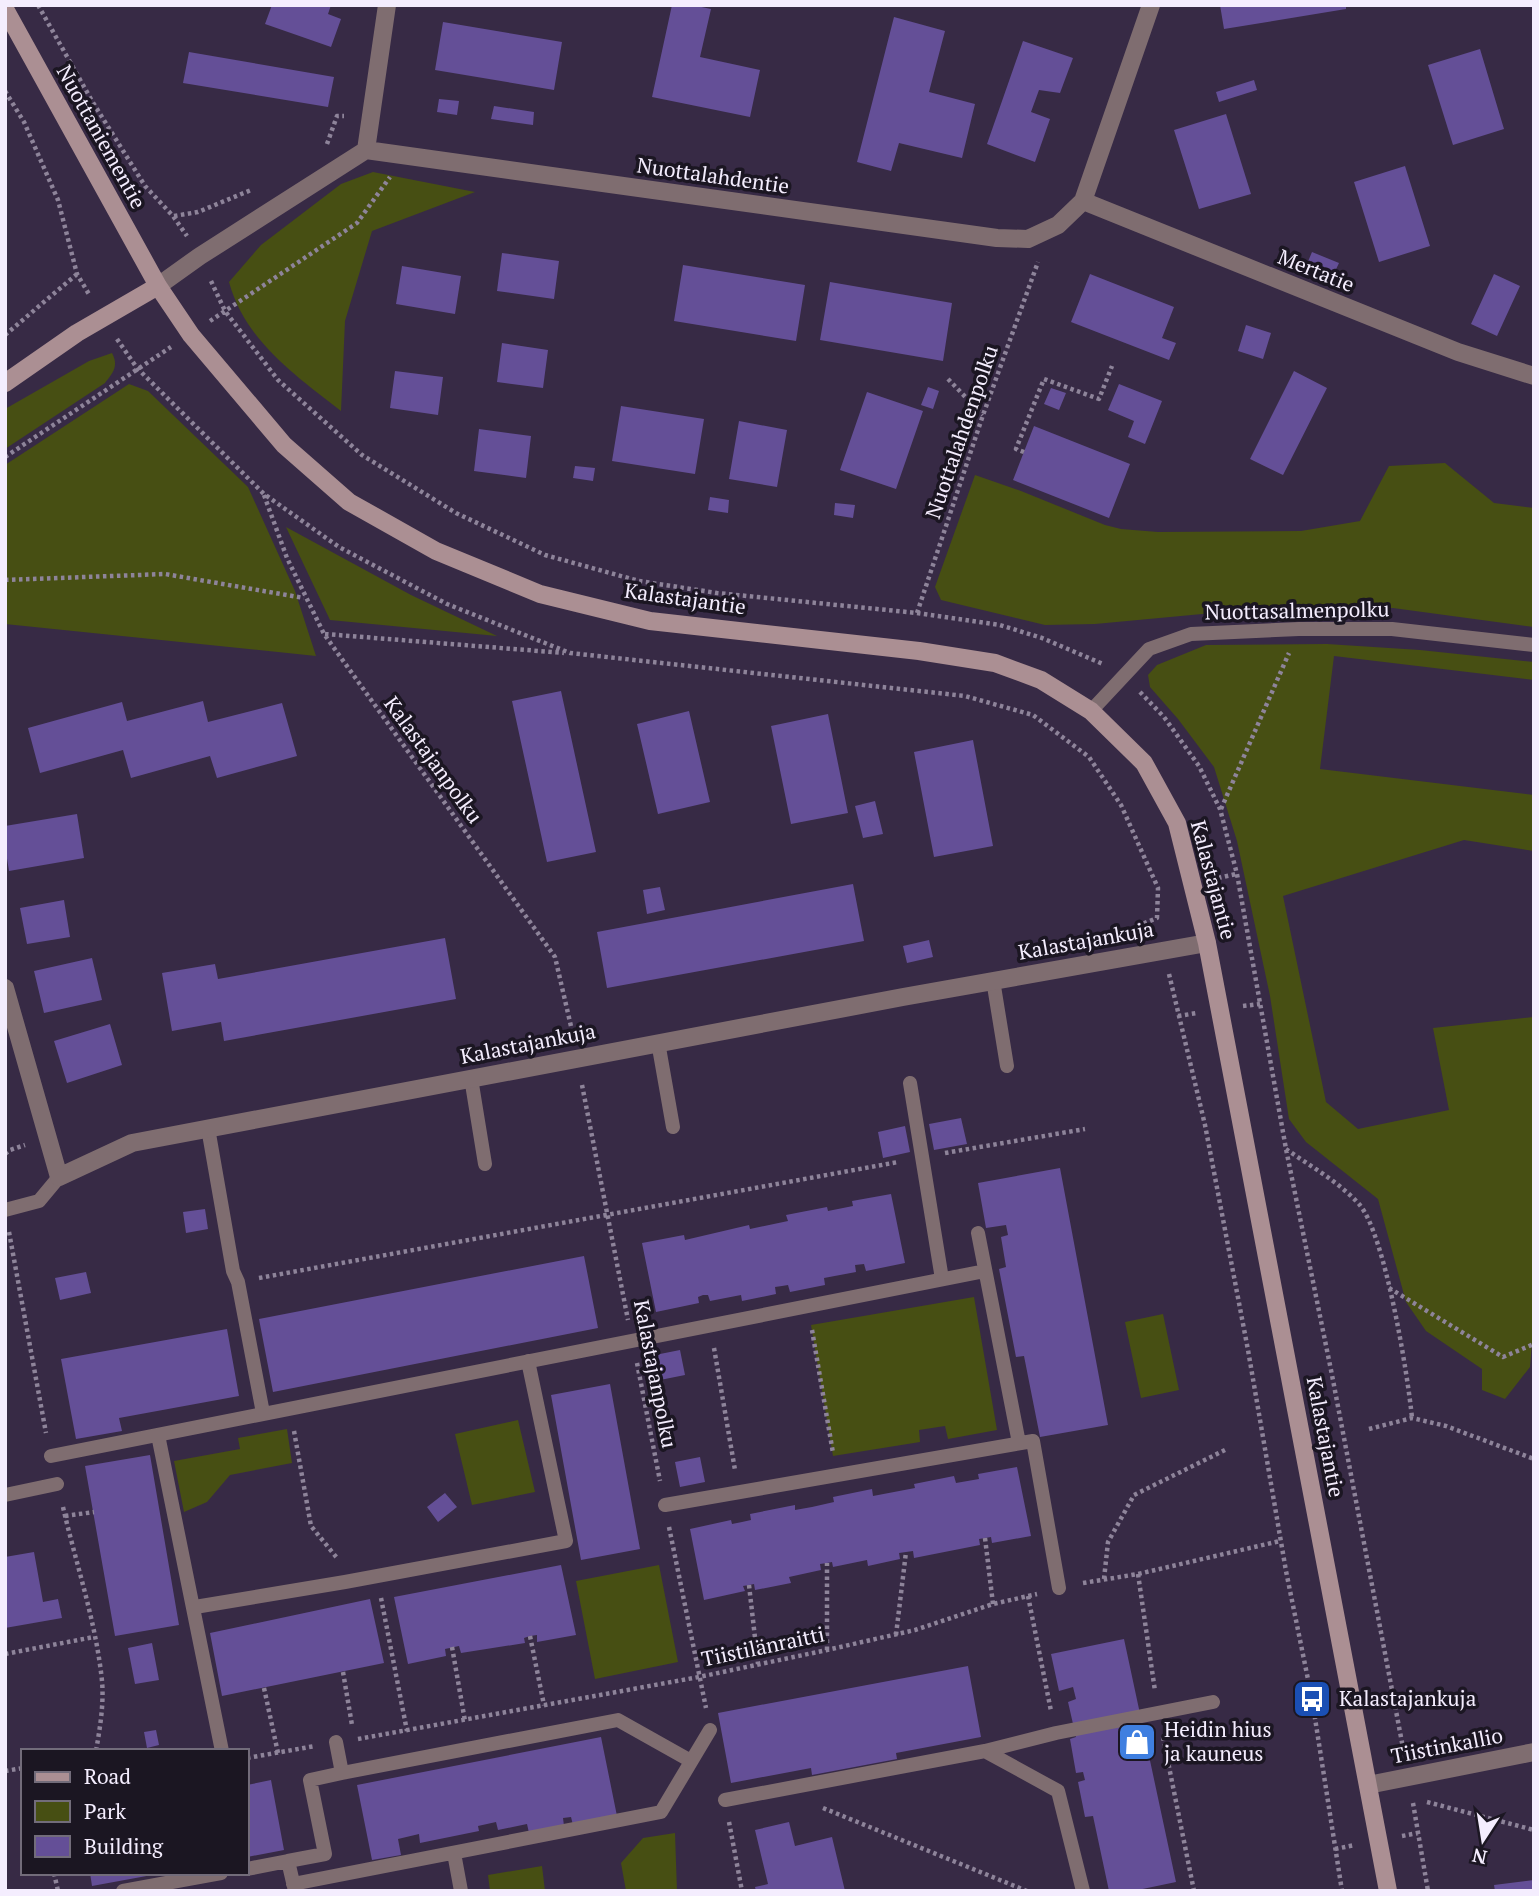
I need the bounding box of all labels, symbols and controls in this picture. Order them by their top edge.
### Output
street label: Nuottaniementie [51,60,153,213]
street label: Nuottalahdentie [635,150,791,200]
street label: Mertatie [1274,242,1359,298]
street label: Nuottalahdenpolku [918,341,1004,522]
street label: Kalastajantie [623,576,748,620]
street label: Nuottasalmenpolku [1204,594,1390,626]
street label: Kalastajanpolku [378,690,489,828]
street label: Kalastajantie [1185,817,1243,942]
street label: Kalastajankuja [1016,914,1156,966]
street label: Kalastajankuja [458,1016,598,1070]
street label: Kalastajanpolku [628,1297,684,1450]
street label: Kalastajantie [1301,1374,1351,1500]
street label: Tiistilänraitti [699,1619,827,1673]
bus stop icon: Kalastajankuja [1291,1678,1333,1720]
place label: Kalastajankuja [1339,1684,1477,1712]
place label: Heidin hius ja kauneus [1164,1715,1272,1767]
street label: Tiistinkallio [1389,1720,1505,1770]
shop icon: Heidin hius ja kauneus [1116,1721,1158,1763]
legend [21,1749,248,1875]
text: Road [84,1762,131,1790]
text: Park [84,1797,126,1825]
north arrow [1448,1805,1518,1875]
text: Building [84,1832,164,1860]
text: N [1469,1843,1489,1871]

